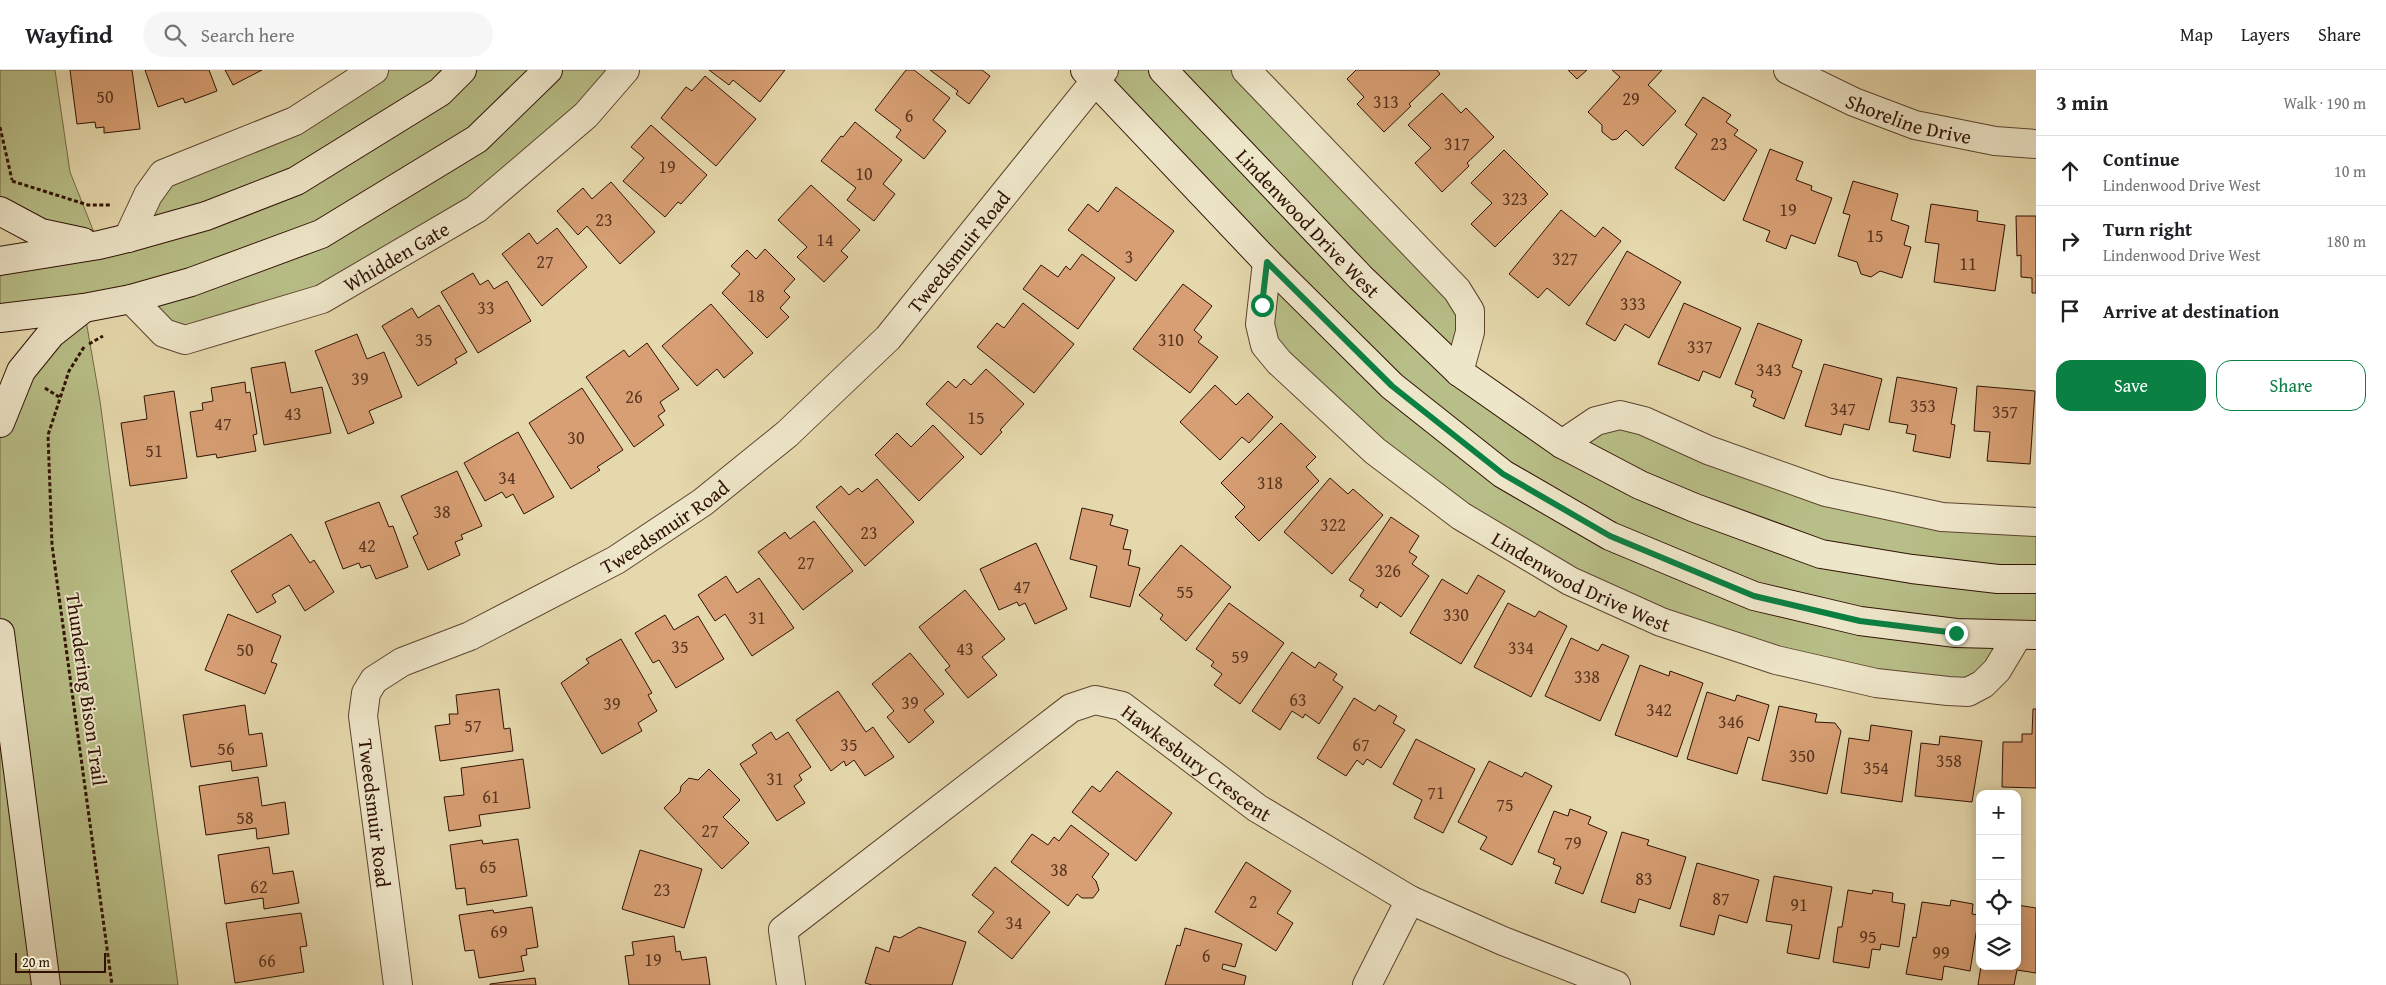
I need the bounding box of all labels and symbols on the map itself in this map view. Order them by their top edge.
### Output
house number: 50 [96,83,114,110]
house number: 29 [1622,85,1640,112]
street label: Shoreline Drive [1841,86,1974,150]
house number: 313 [1373,88,1399,115]
house number: 6 [905,102,913,129]
house number: 317 [1444,130,1470,157]
house number: 23 [1710,130,1728,157]
street label: Lindenwood Drive West [1230,141,1387,304]
house number: 19 [658,153,676,180]
house number: 10 [855,160,873,187]
street label: Tweedsmuir Road [900,183,1017,319]
house number: 323 [1502,185,1528,212]
house number: 19 [1779,196,1797,223]
house number: 23 [595,206,613,233]
street label: Whidden Gate [338,214,454,298]
house number: 15 [1866,222,1884,249]
house number: 14 [816,226,834,253]
house number: 3 [1125,243,1133,270]
house number: 327 [1552,245,1578,272]
house number: 27 [536,248,554,275]
house number: 11 [1959,250,1977,277]
house number: 18 [747,282,765,309]
house number: 333 [1620,290,1646,317]
house number: 33 [477,294,495,321]
route start [1251,294,1274,317]
house number: 35 [415,326,433,353]
house number: 310 [1158,326,1184,353]
house number: 337 [1687,333,1713,360]
house number: 343 [1756,356,1782,383]
house number: 39 [351,365,369,392]
house number: 26 [625,383,643,410]
house number: 353 [1910,392,1936,419]
house number: 347 [1830,395,1856,422]
house number: 357 [1992,398,2018,425]
house number: 43 [284,400,302,427]
house number: 15 [967,404,985,431]
house number: 47 [214,410,232,437]
house number: 30 [567,424,585,451]
house number: 51 [145,437,163,464]
house number: 34 [498,464,516,491]
house number: 318 [1257,469,1283,496]
street label: Tweedsmuir Road [595,472,735,580]
house number: 38 [433,498,451,525]
house number: 322 [1320,511,1346,538]
house number: 23 [860,519,878,546]
street label: Lindenwood Drive West [1487,523,1674,639]
house number: 42 [358,532,376,559]
house number: 27 [797,549,815,576]
house number: 326 [1375,557,1401,584]
house number: 47 [1013,573,1031,600]
house number: 55 [1176,578,1194,605]
street label: Thundering Bison Trail [59,591,115,788]
house number: 330 [1443,601,1469,628]
house number: 31 [748,604,766,631]
route end [1945,622,1968,645]
house number: 35 [671,633,689,660]
house number: 334 [1508,634,1534,661]
house number: 43 [956,635,974,662]
house number: 50 [236,636,254,663]
house number: 59 [1231,643,1249,670]
house number: 338 [1574,663,1600,690]
house number: 63 [1289,686,1307,713]
house number: 39 [901,689,919,716]
house number: 39 [603,690,621,717]
house number: 342 [1646,696,1672,723]
street label: Hawkesbury Crescent [1116,697,1277,828]
house number: 346 [1718,708,1744,735]
house number: 57 [464,712,482,739]
house number: 35 [840,731,858,758]
house number: 67 [1352,731,1370,758]
house number: 56 [217,735,235,762]
street label: Tweedsmuir Road [351,737,399,889]
house number: 350 [1789,742,1815,769]
house number: 358 [1936,747,1962,774]
house number: 354 [1863,754,1889,781]
house number: 31 [766,765,784,792]
house number: 71 [1427,779,1445,806]
house number: 61 [482,783,500,810]
house number: 75 [1496,791,1514,818]
house number: 58 [236,804,254,831]
house number: 27 [701,817,719,844]
house number: 79 [1564,829,1582,856]
house number: 65 [479,853,497,880]
house number: 38 [1050,856,1068,883]
house number: 83 [1635,865,1653,892]
house number: 62 [250,873,268,900]
house number: 23 [653,876,671,903]
house number: 87 [1712,885,1730,912]
house number: 2 [1249,888,1257,915]
house number: 91 [1790,891,1808,918]
house number: 34 [1005,909,1023,936]
house number: 69 [490,918,508,945]
house number: 95 [1859,923,1877,950]
house number: 99 [1932,939,1950,966]
house number: 6 [1202,942,1210,969]
house number: 19 [644,946,662,973]
house number: 66 [258,947,276,974]
scale bar [15,950,106,973]

